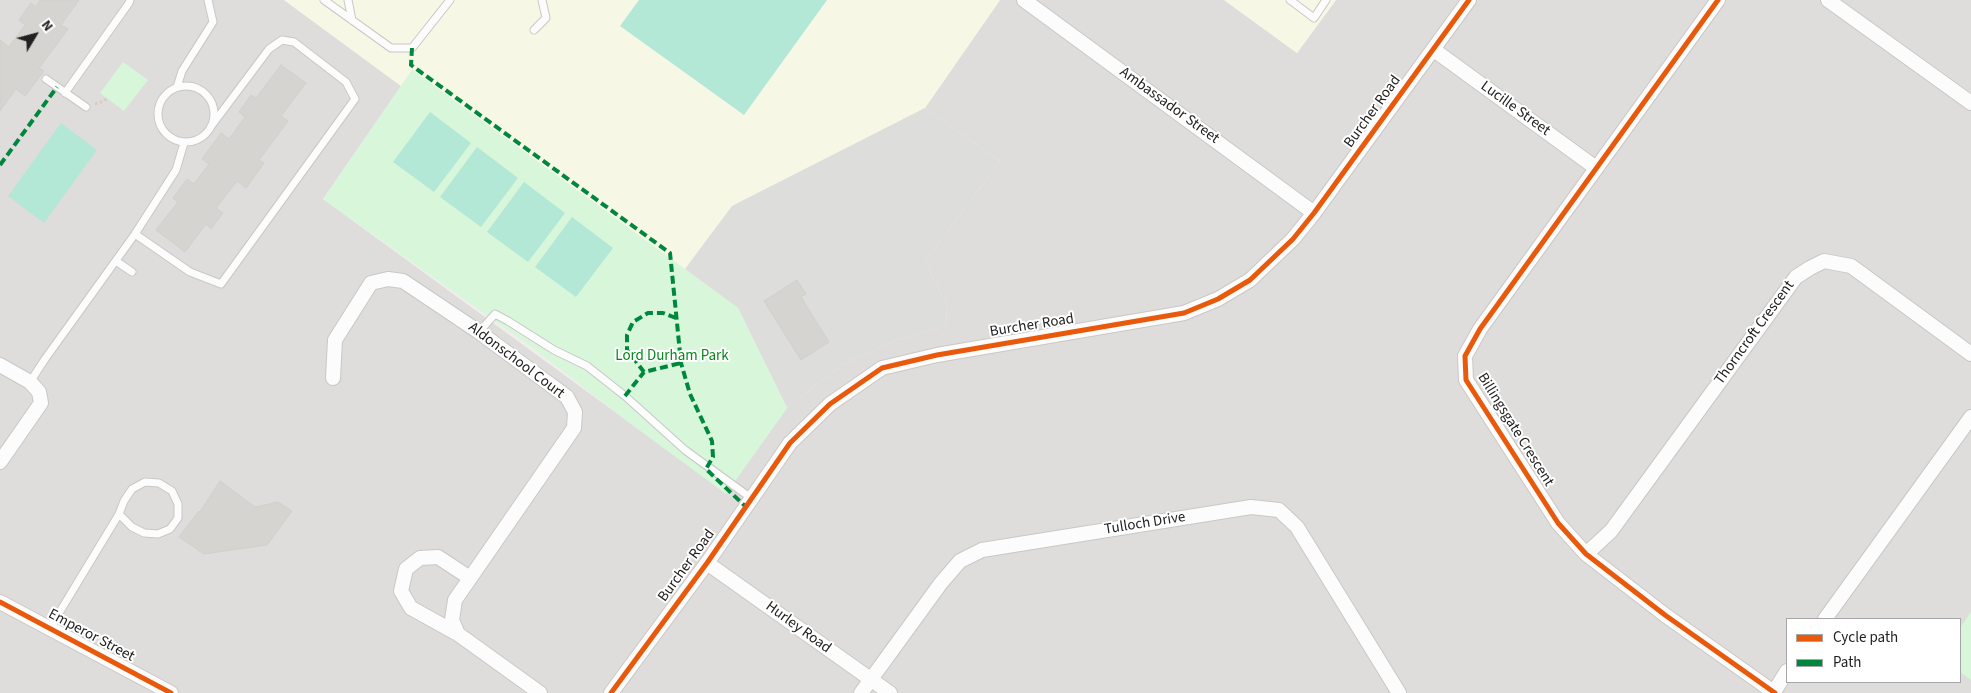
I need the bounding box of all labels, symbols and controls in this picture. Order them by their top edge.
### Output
north arrow [10,10,60,60]
text: N [36,16,58,36]
street label: Ambassador Street [1116,64,1222,148]
street label: Burcher Road [1341,72,1405,152]
street label: Lucille Street [1477,78,1553,140]
street label: Thorncroft Crescent [1711,277,1799,389]
street label: Burcher Road [989,310,1075,342]
street label: Aldonschool Court [464,319,568,403]
park label: Lord Durham Park [615,348,729,366]
street label: Billingsgate Crescent [1473,370,1557,490]
street label: Tulloch Drive [1103,509,1187,539]
street label: Burcher Road [655,526,719,606]
street label: Hurley Road [762,598,834,658]
street label: Emperor Street [45,606,137,666]
legend [1786,618,1961,683]
text: Cycle path [1833,627,1898,648]
text: Path [1833,652,1861,673]

